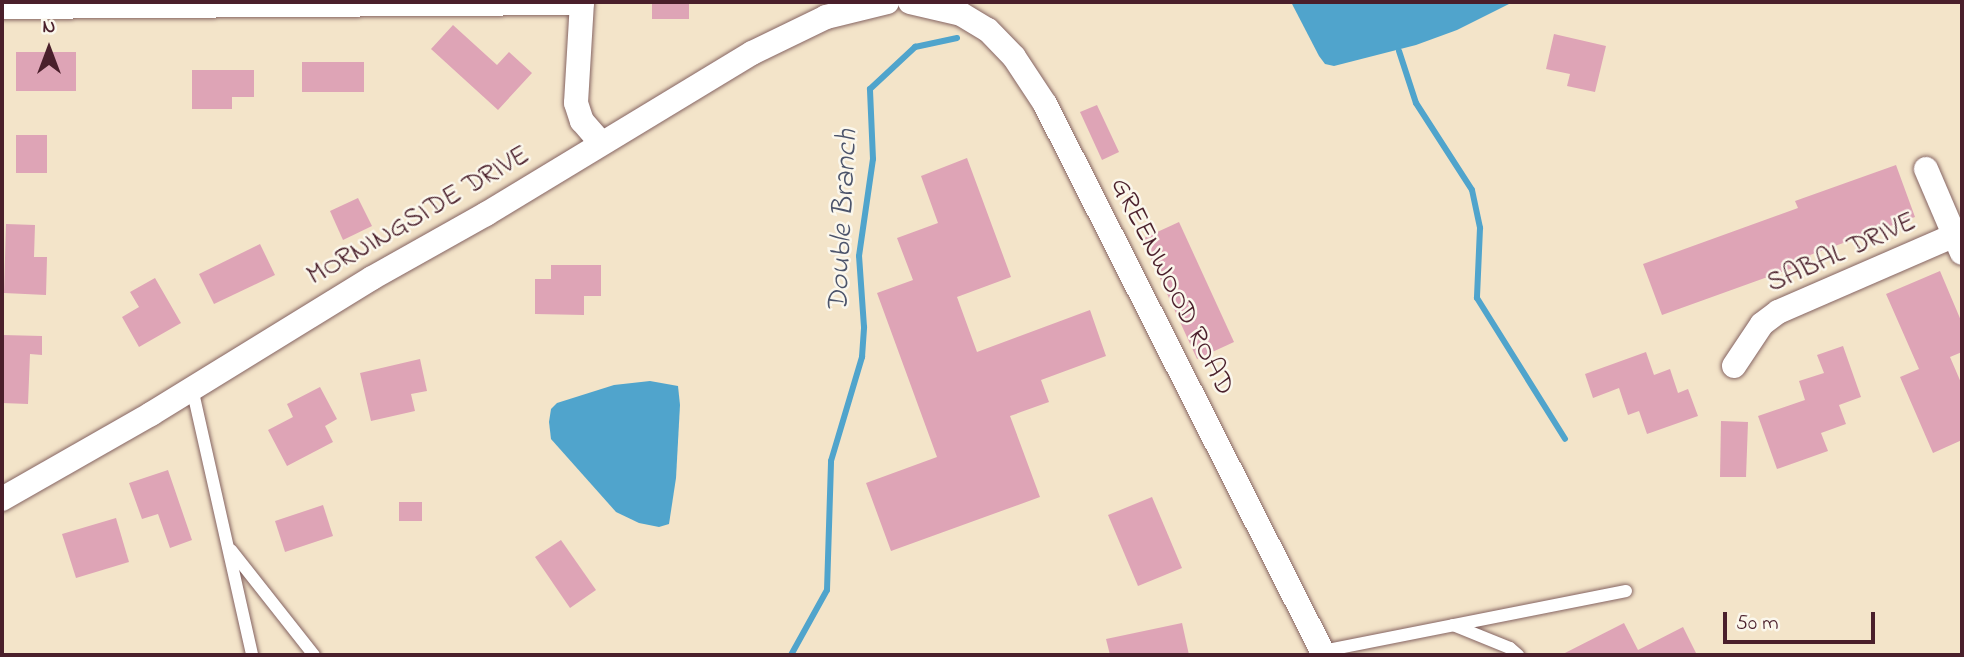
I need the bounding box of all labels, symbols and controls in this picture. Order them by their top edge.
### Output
north arrow [14,14,84,84]
text: N [43,14,55,41]
water label: Double Branch [821,128,867,314]
street label: MORNINGSIDE DRIVE [302,140,536,294]
street label: GREENWOOD ROAD [1102,172,1240,402]
street label: SABAL DRIVE [1762,206,1922,302]
scale bar [1726,598,1878,642]
text: 50 m [1736,609,1779,639]

